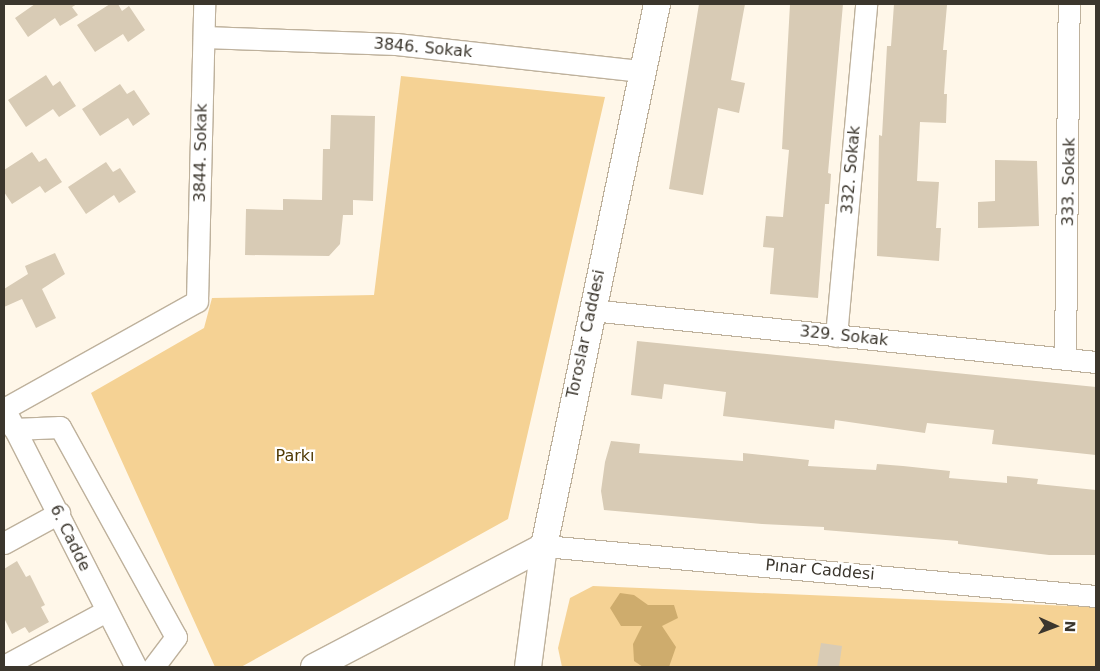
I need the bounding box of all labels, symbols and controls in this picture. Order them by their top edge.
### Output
street label: 3846. Sokak [373,34,473,62]
street label: 3844. Sokak [191,103,211,203]
street label: 332. Sokak [838,125,864,215]
street label: 333. Sokak [1059,137,1079,227]
street label: Toroslar Caddesi [563,268,609,400]
street label: 329. Sokak [799,322,889,350]
park label: Parkı [275,446,315,466]
street label: 6. Cadde [46,502,94,574]
street label: Pınar Caddesi [765,556,875,584]
north arrow [1030,601,1080,651]
text: N [1062,620,1078,633]

